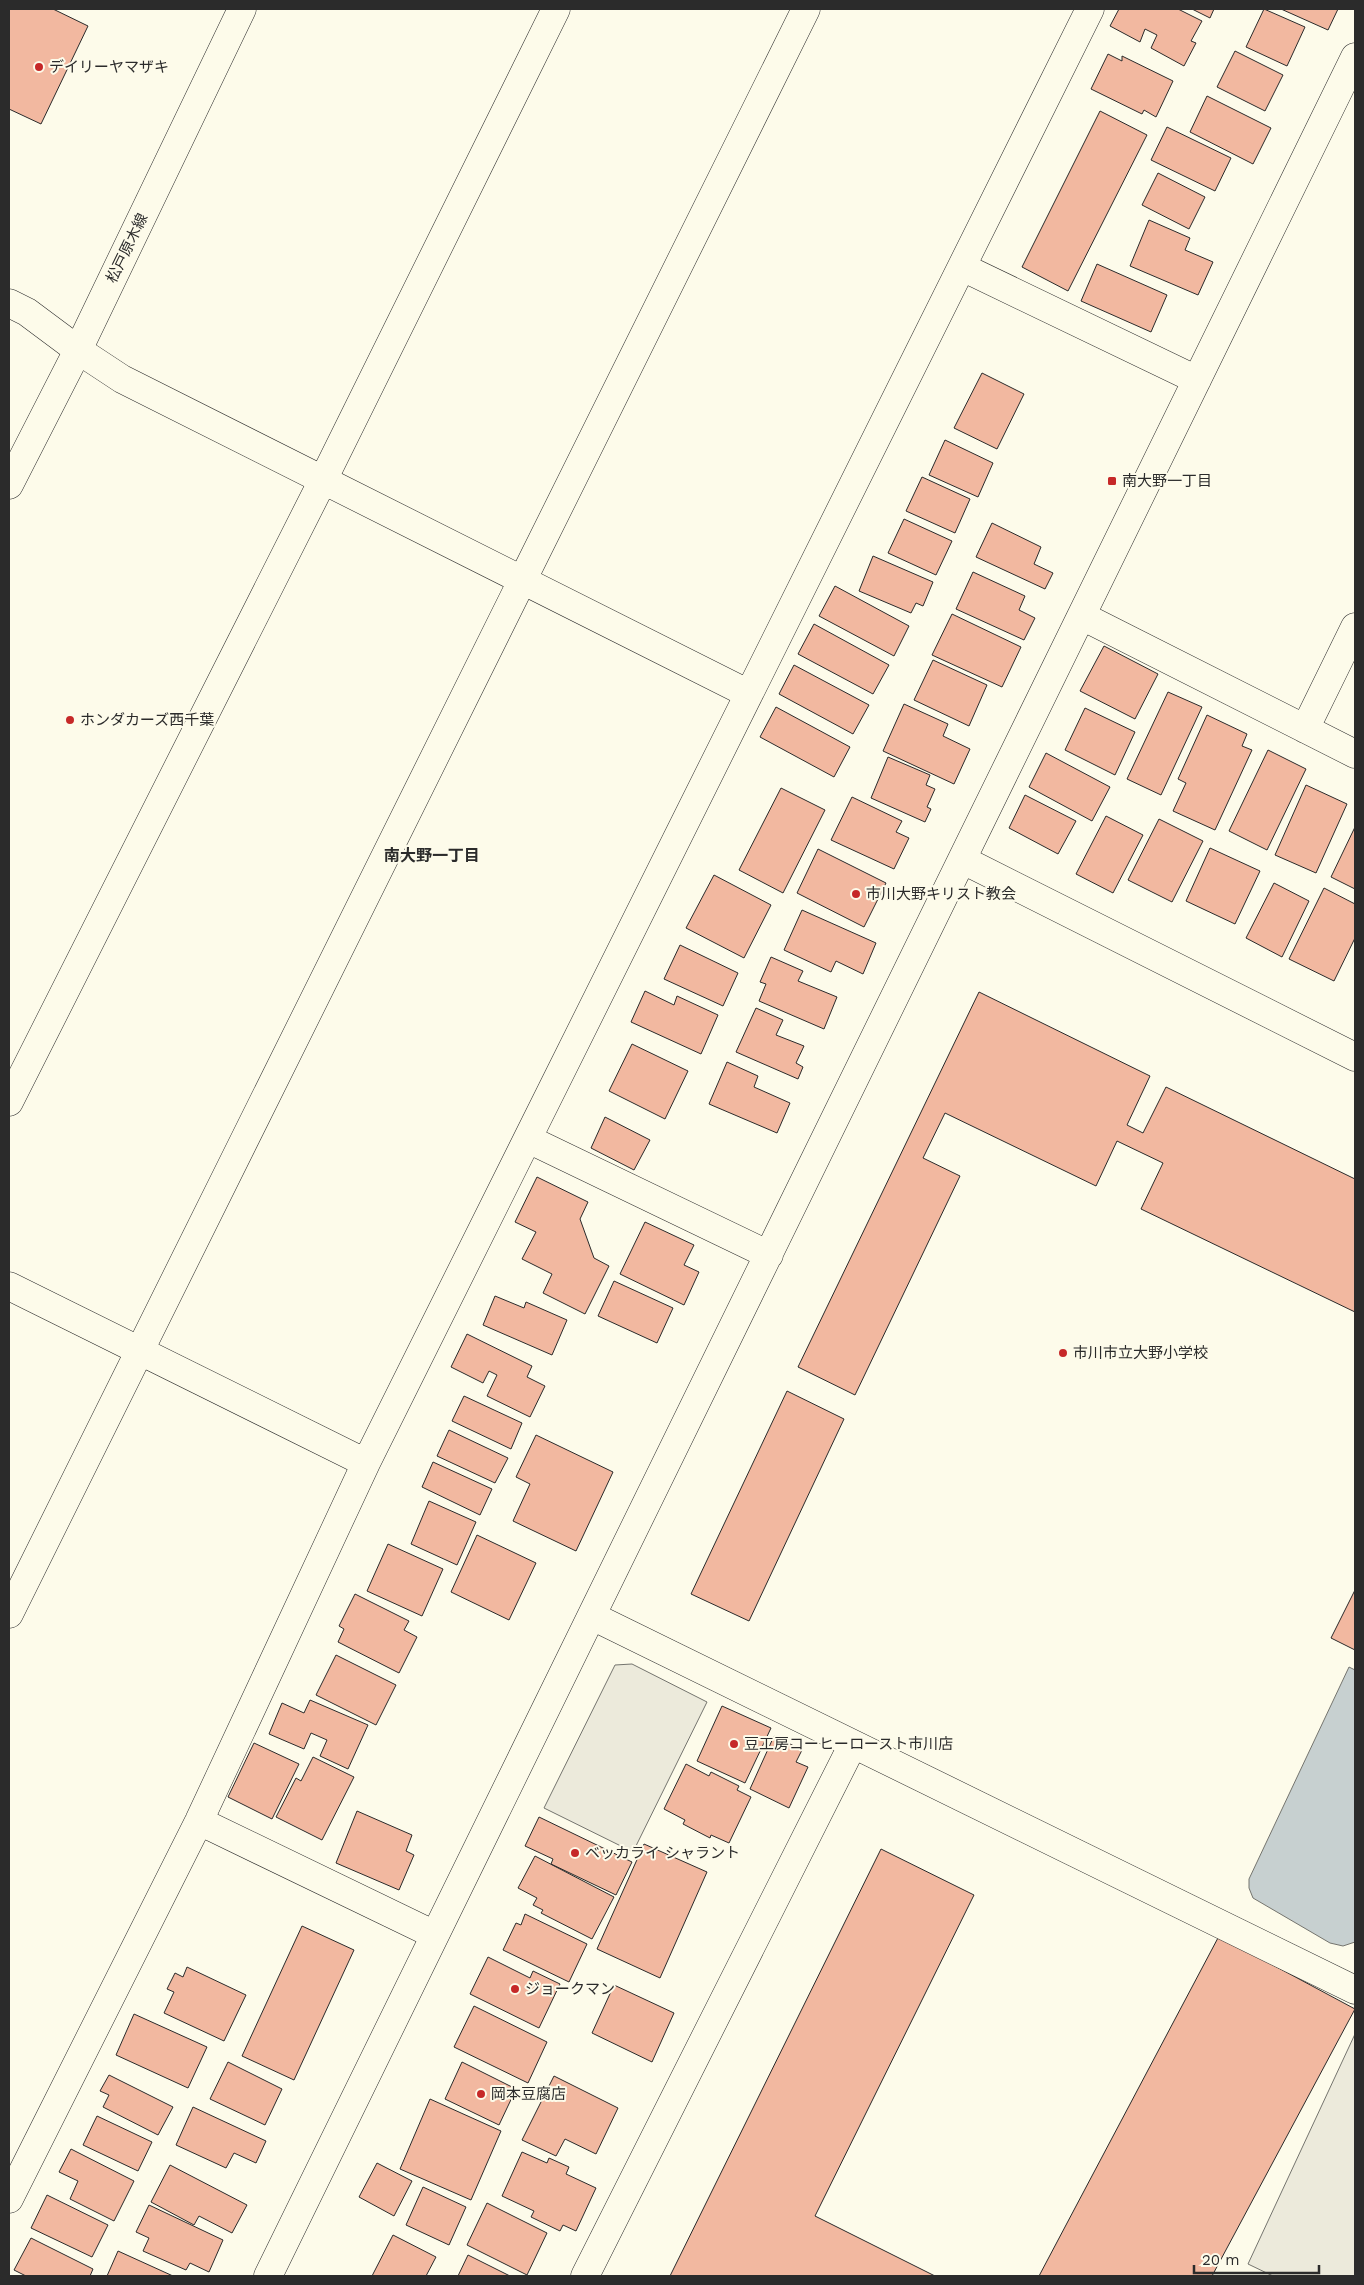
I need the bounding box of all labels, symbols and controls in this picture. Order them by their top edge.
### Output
place label: デイリーヤマザキ [49,58,169,76]
marker: デイリーヤマザキ [33,61,45,73]
street label: 松戸原木線 [102,210,152,286]
place label: 南大野一丁目 [1122,472,1212,490]
marker: 南大野一丁目 [1106,475,1118,487]
place label: ホンダカーズ西千葉 [80,711,214,729]
marker: ホンダカーズ西千葉 [64,714,76,726]
district label: 南大野一丁目 [384,846,480,865]
place label: 市川大野キリスト教会 [866,885,1016,903]
marker: 市川大野キリスト教会 [850,888,862,900]
place label: 市川市立大野小学校 [1073,1344,1208,1362]
marker: 市川市立大野小学校 [1057,1347,1069,1359]
place label: 豆工房コーヒーロースト市川店 [744,1735,953,1753]
marker: 豆工房コーヒーロースト市川店 [728,1738,740,1750]
place label: ベッカライ シャラント [585,1844,740,1862]
marker: ベッカライ シャラント [569,1847,581,1859]
place label: ジョークマン [525,1980,615,1998]
marker: ジョークマン [509,1983,521,1995]
place label: 岡本豆腐店 [491,2085,566,2103]
marker: 岡本豆腐店 [475,2088,487,2100]
scale bar [1194,2242,1319,2274]
text: 20 m [1202,2251,1240,2269]

